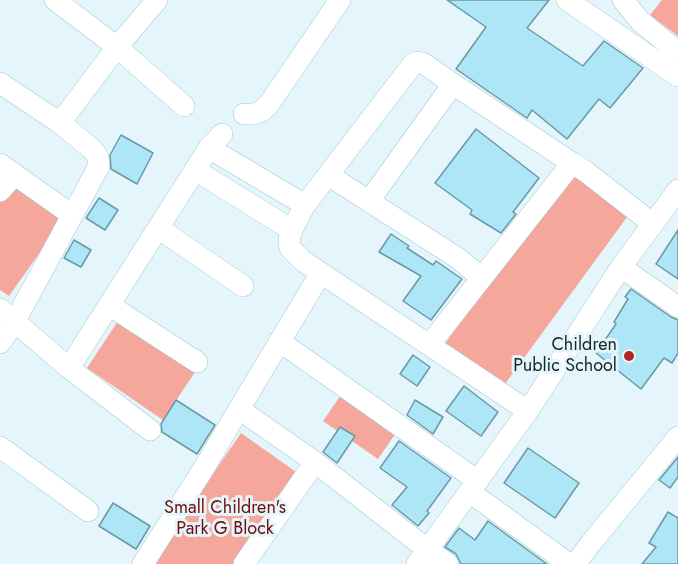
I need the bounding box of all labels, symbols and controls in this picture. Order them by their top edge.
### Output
place label: Children Public School [513,335,617,378]
marker: Children Public School [622,349,636,363]
park label: Small Children's Park G Block [164,498,286,540]

